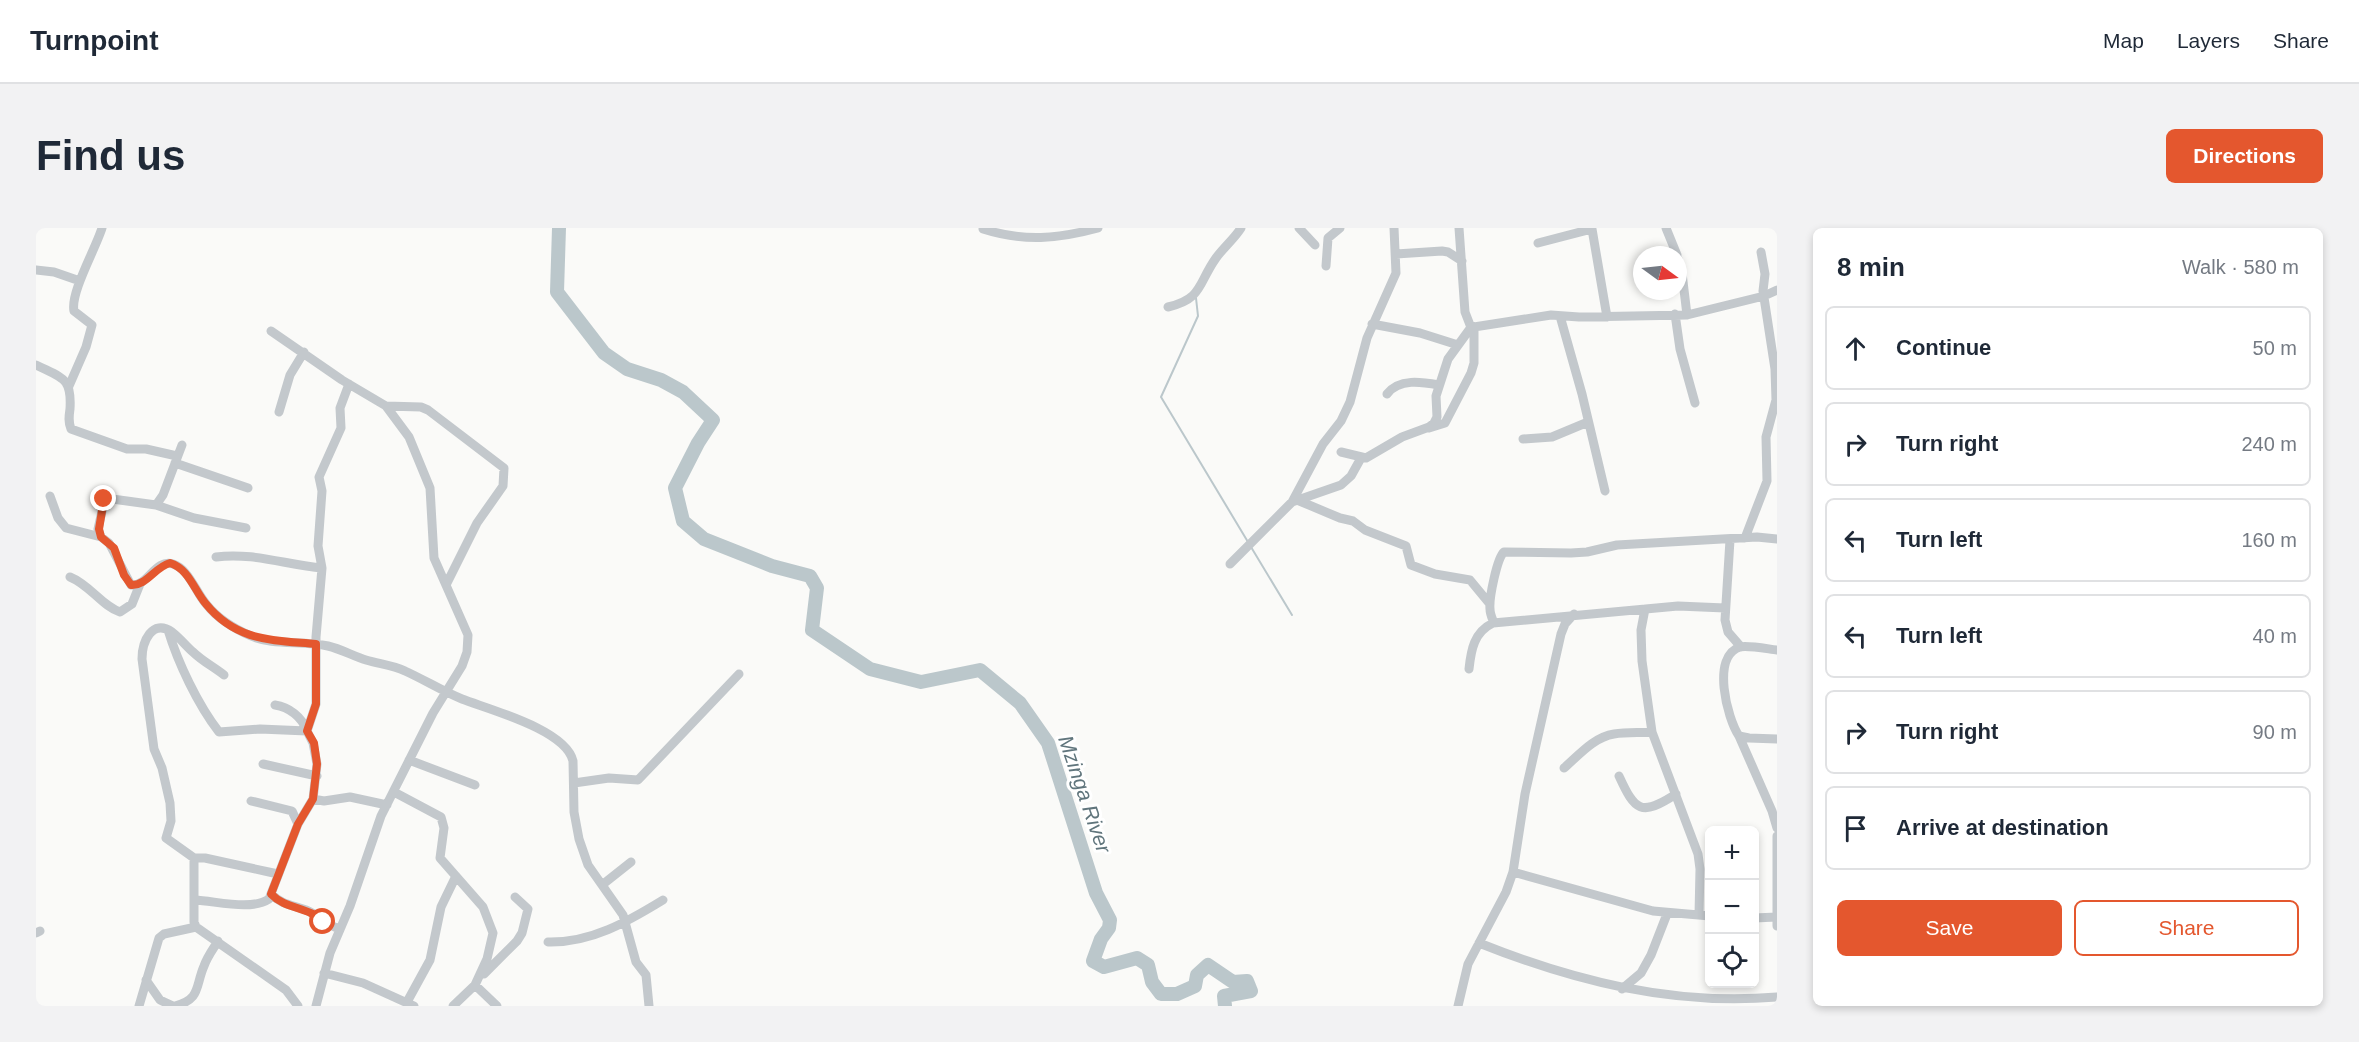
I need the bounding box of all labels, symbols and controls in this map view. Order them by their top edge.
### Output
text: Turnpoint [30,25,159,56]
text: Map [2103,29,2144,52]
text: Layers [2177,29,2240,52]
text: Share [2273,29,2329,52]
button: Directions [2166,129,2323,183]
text: Find us [36,132,185,179]
north arrow [1633,246,1687,300]
text: 8 min [1837,252,1905,282]
text: Walk · 580 m [2182,256,2299,278]
icon: ahead [1839,332,1872,365]
text: Continue [1896,335,1991,360]
text: 50 m [2253,337,2297,359]
icon: right [1839,428,1872,461]
text: Turn right [1896,431,1998,456]
text: 240 m [2241,433,2297,455]
route end [90,485,116,511]
icon: left [1839,524,1872,557]
text: Turn left [1896,527,1982,552]
text: 160 m [2241,529,2297,551]
icon: left [1839,620,1872,653]
text: Turn left [1896,623,1982,648]
text: 40 m [2253,625,2297,647]
icon: right [1839,716,1872,749]
text: Turn right [1896,719,1998,744]
text: 90 m [2253,721,2297,743]
water label: Mzinga River [1054,732,1116,857]
icon: arrive [1839,812,1872,845]
text: Arrive at destination [1896,815,2109,840]
map controls [1705,826,1759,988]
button: + [1705,826,1759,880]
button: − [1705,880,1759,934]
button: Save [1837,900,2062,956]
button: Share [2074,900,2299,956]
route start [309,908,335,934]
button: locate [1705,934,1759,988]

